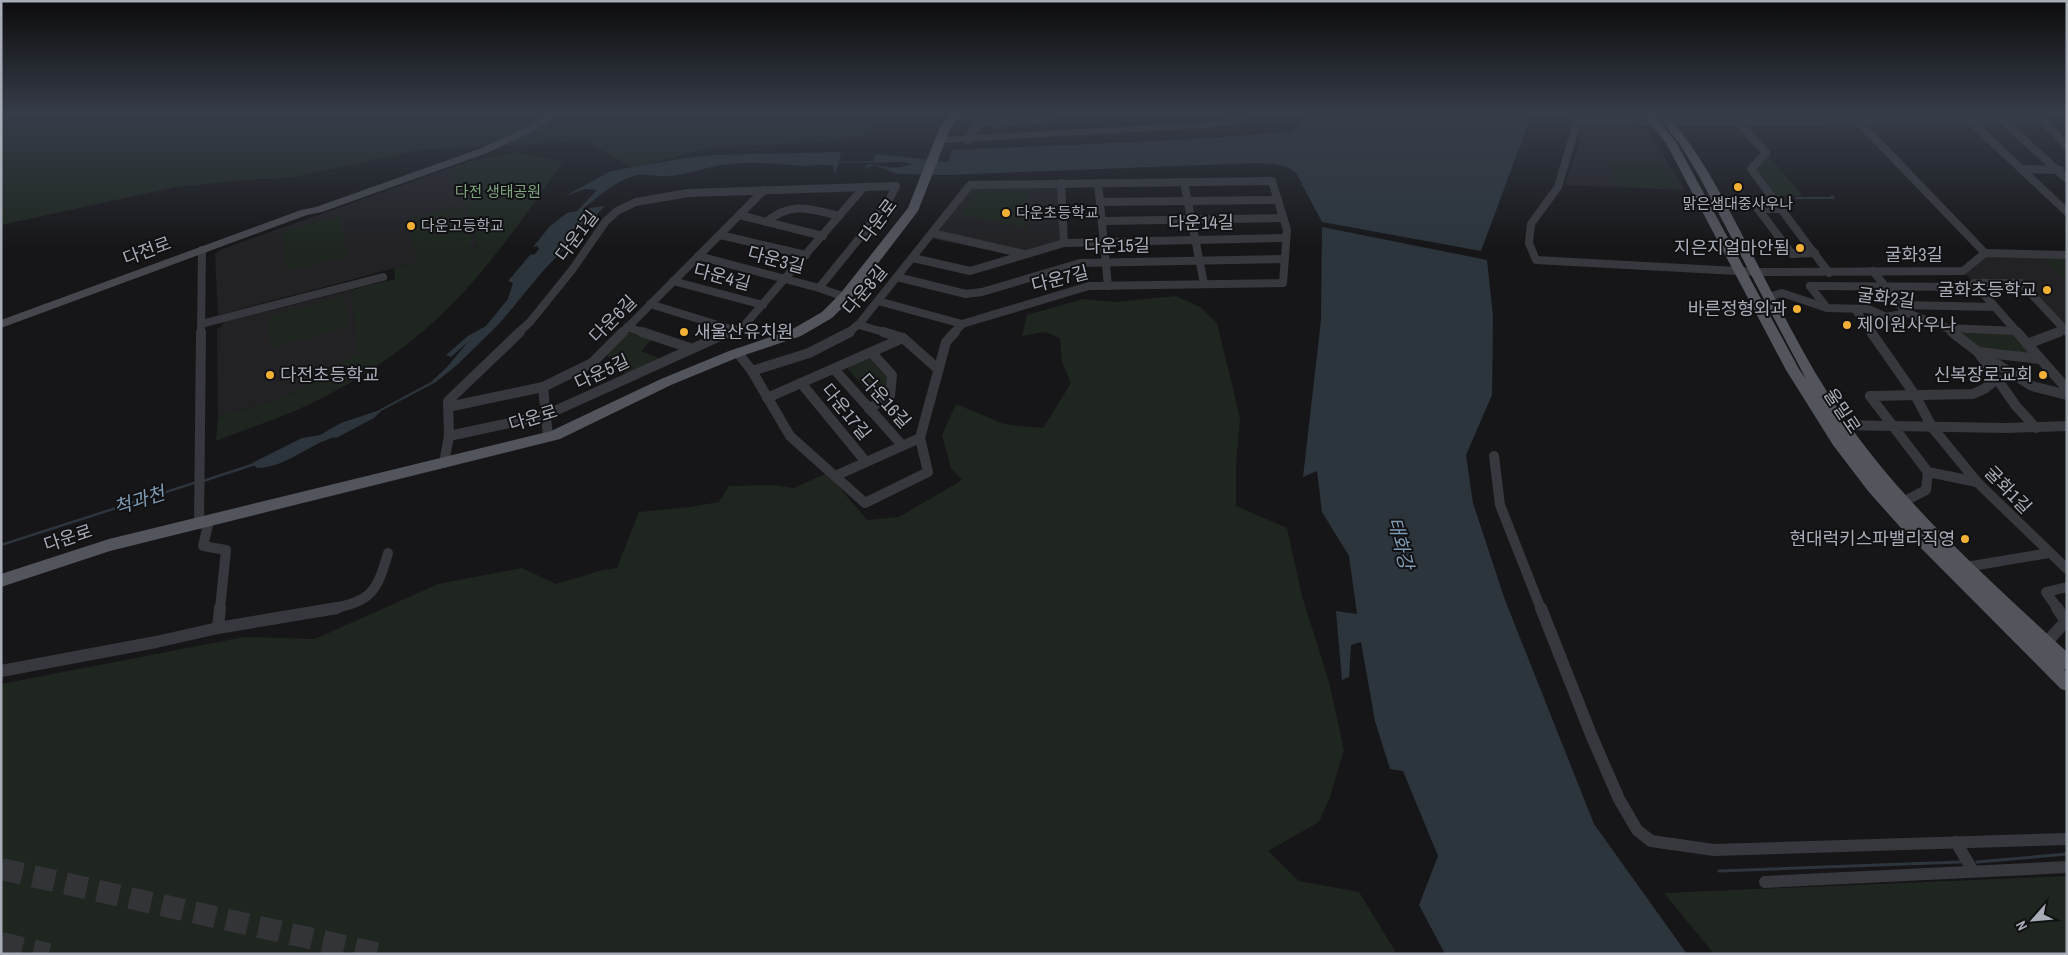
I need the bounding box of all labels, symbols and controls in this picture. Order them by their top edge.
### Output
park label: 다전 생태공원 [455,181,541,202]
marker: 맑은샘대중사우나 [1732,181,1744,193]
street label: 다운로 [853,193,903,248]
place label: 맑은샘대중사우나 [1683,193,1793,214]
place label: 다운초등학교 [1016,202,1099,223]
street label: 다운1길 [549,205,604,266]
marker: 다운초등학교 [1000,207,1012,219]
street label: 다운14길 [1168,209,1234,236]
place label: 다운고등학교 [421,215,504,236]
marker: 다운고등학교 [405,220,417,232]
street label: 다전로 [119,230,174,271]
street label: 다운15길 [1084,232,1150,259]
place label: 지은지얼마안됨 [1674,235,1790,260]
street label: 다운3길 [745,240,807,279]
marker: 지은지얼마안됨 [1794,242,1806,254]
street label: 굴화3길 [1885,242,1943,267]
street label: 다운4길 [691,257,753,296]
street label: 다운8길 [836,259,893,320]
street label: 다운7길 [1029,259,1091,298]
place label: 굴화초등학교 [1938,277,2037,302]
street label: 굴화2길 [1856,282,1916,313]
marker: 굴화초등학교 [2041,284,2053,296]
street label: 다운6길 [583,289,642,348]
place label: 바른정형외과 [1688,296,1787,321]
marker: 바른정형외과 [1791,303,1803,315]
place label: 제이원사우나 [1857,312,1956,337]
place label: 새울산유치원 [694,319,793,344]
marker: 제이원사우나 [1841,319,1853,331]
marker: 새울산유치원 [678,326,690,338]
street label: 다운5길 [570,348,633,395]
place label: 다전초등학교 [280,362,379,387]
place label: 신복장로교회 [1934,362,2033,387]
street label: 다운16길 [854,368,917,434]
marker: 다전초등학교 [264,369,276,381]
marker: 신복장로교회 [2037,369,2049,381]
street label: 다운17길 [816,378,877,445]
street label: 울밀로 [1818,383,1867,438]
street label: 다운로 [505,398,560,437]
street label: 굴화1길 [1979,460,2037,519]
water label: 척과천 [110,479,169,520]
water label: 태화강 [1382,514,1421,574]
street label: 다운로 [40,518,95,557]
place label: 현대럭키스파밸리직영 [1789,526,1955,551]
marker: 현대럭키스파밸리직영 [1959,533,1971,545]
north arrow [2008,895,2058,945]
text: N [2012,918,2031,934]

